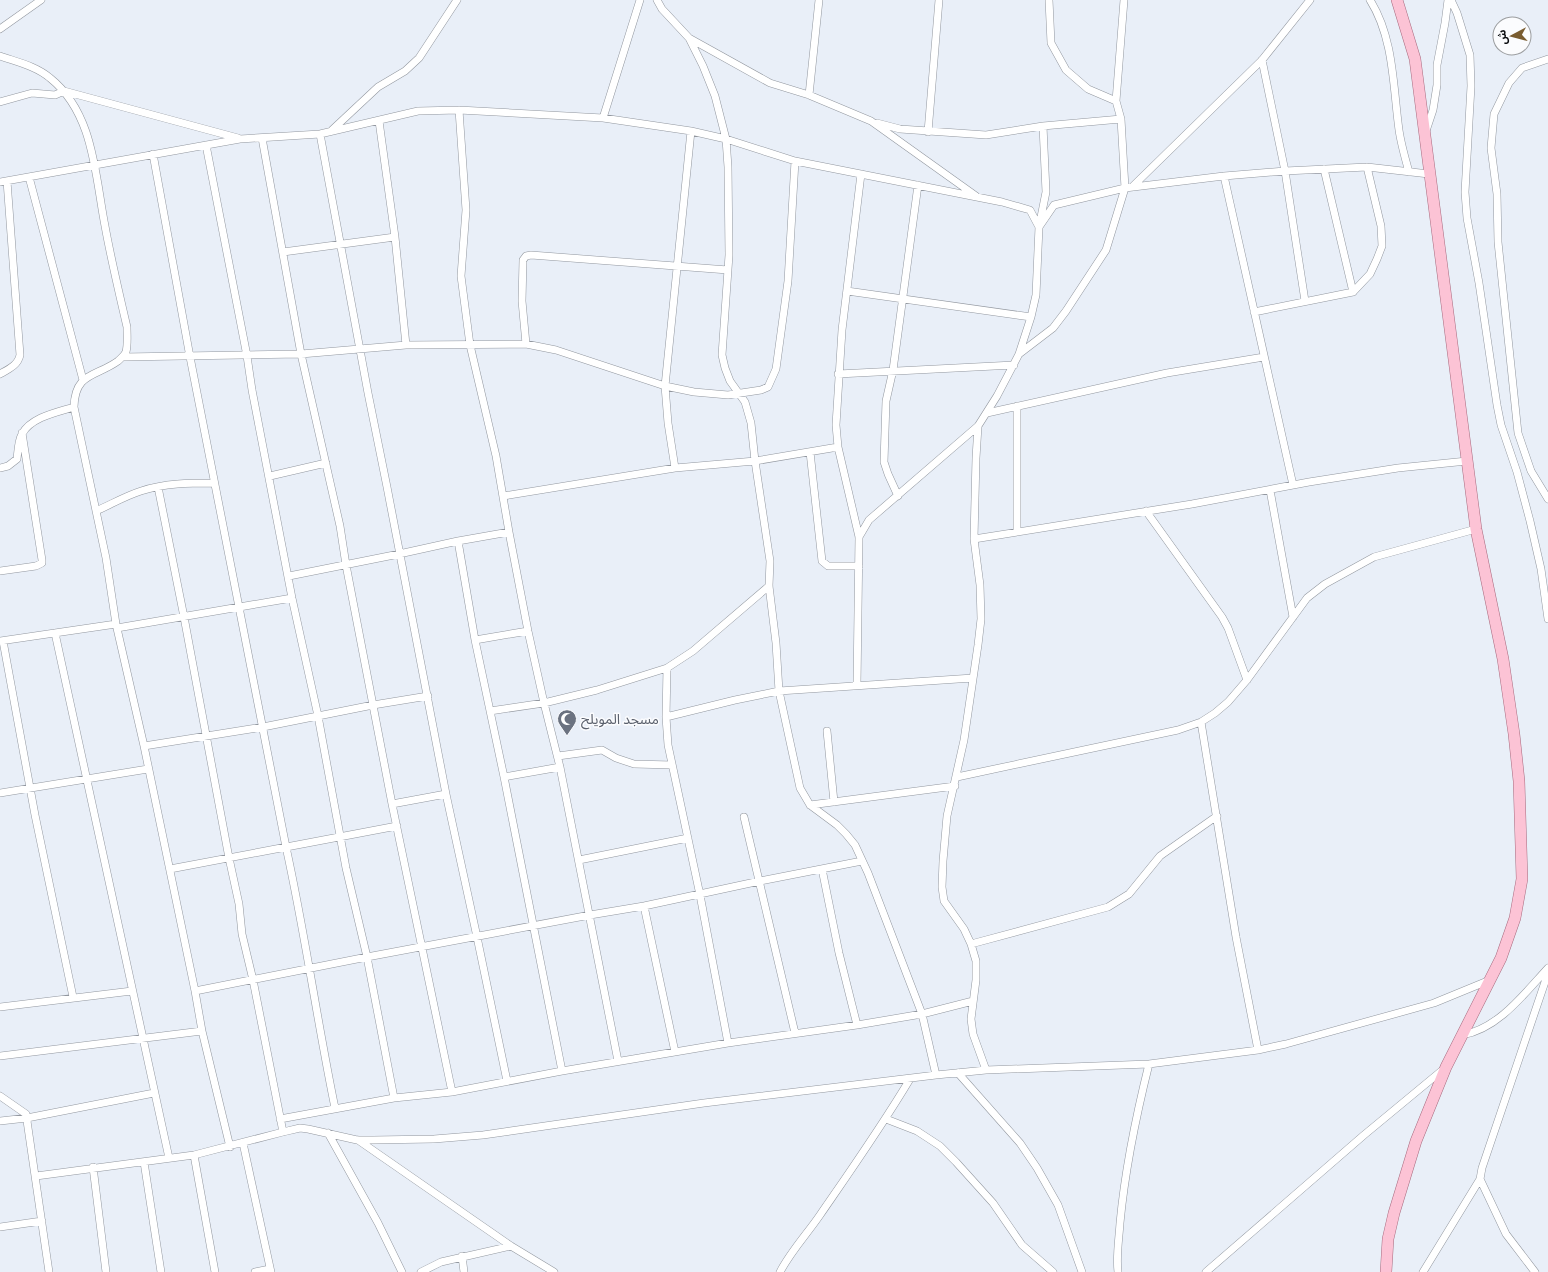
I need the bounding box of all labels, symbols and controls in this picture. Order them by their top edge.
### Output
north arrow [1492,16,1532,56]
text: ش [1495,29,1510,45]
mosque icon: مسجد المويلح [556,708,578,736]
place label: مسجد المويلح [581,711,659,730]

